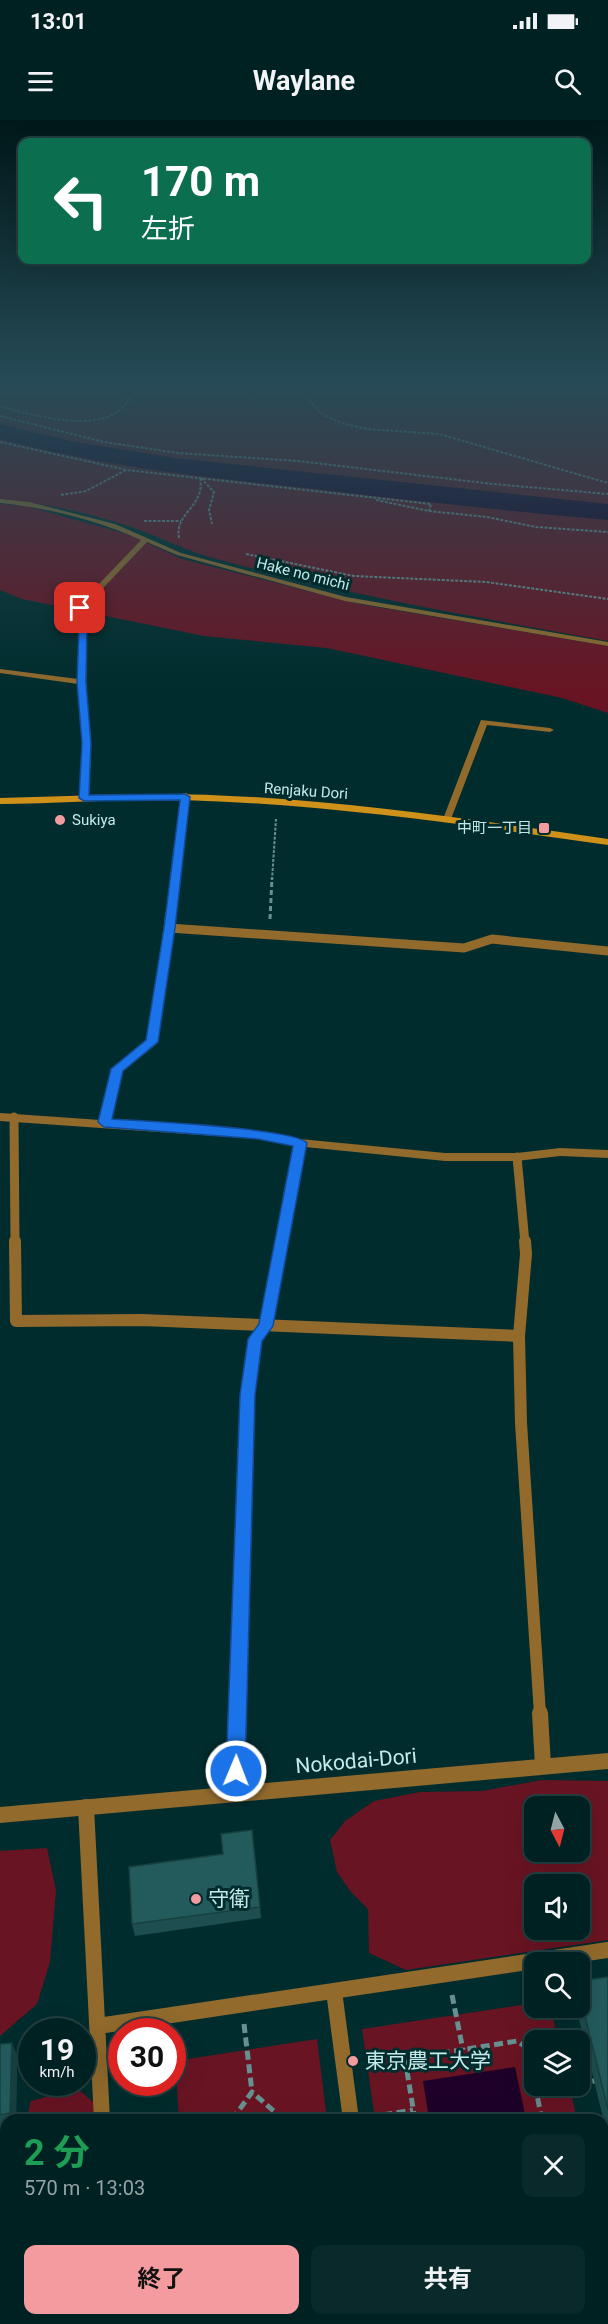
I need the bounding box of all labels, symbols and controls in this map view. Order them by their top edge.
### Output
text: 13:01 [30,9,87,34]
icon: menu [24,65,57,98]
text: Waylane [253,65,355,97]
icon: search [551,65,584,98]
text: 170 m [141,157,260,206]
icon: left [42,162,120,240]
text: 左折 [141,213,195,245]
street label: Hake no michi [255,554,351,594]
pin [54,582,105,633]
icon: arrive [63,591,96,624]
street label: Renjaku Dori [263,779,349,803]
place label: Sukiya [72,811,116,829]
marker: Sukiya [53,813,67,827]
place label: 中町一丁目 [457,819,532,837]
marker: 中町一丁目 [537,821,551,835]
position arrow [204,1739,268,1803]
street label: Nokodai-Dori [294,1744,418,1778]
north arrow [524,1796,590,1862]
map controls [524,1796,590,2096]
button: sound [524,1874,590,1940]
place label: 守衛 [208,1887,250,1911]
marker: 守衛 [189,1892,203,1906]
button: search [524,1952,590,2018]
speed limit sign: 30 [108,2018,186,2096]
button: layers [524,2030,590,2096]
text: 19 [40,2032,74,2067]
place label: 東京農工大学 [365,2049,491,2073]
marker: 東京農工大学 [346,2054,360,2068]
text: km/h [39,2063,75,2081]
text: 2 分 [24,2132,90,2174]
button: close [522,2134,585,2197]
text: 570 m · 13:03 [24,2176,145,2200]
button: 終了 [24,2245,299,2314]
button: 共有 [311,2245,585,2314]

